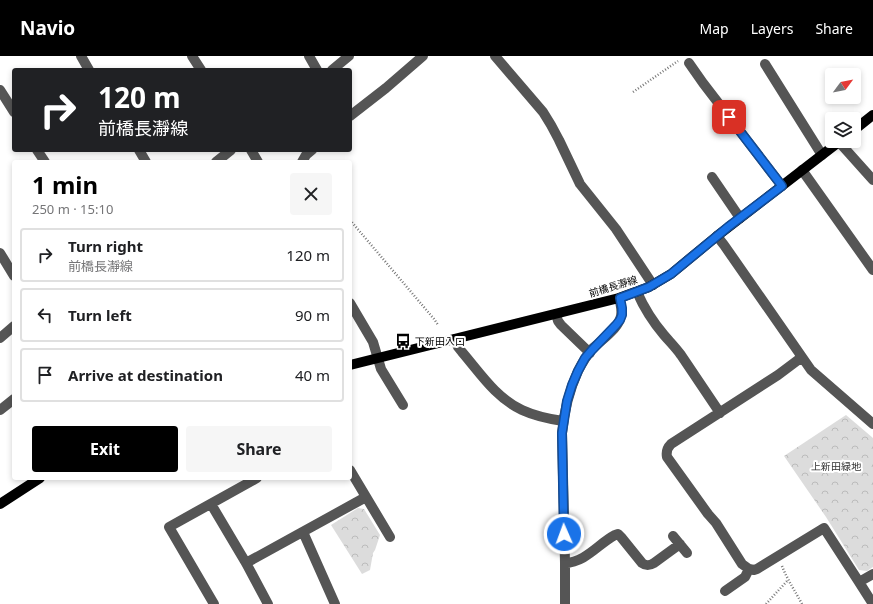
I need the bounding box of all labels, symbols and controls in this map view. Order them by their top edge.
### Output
text: Navio [20,15,75,41]
text: Map [700,19,729,38]
text: Layers [751,19,793,38]
text: Share [815,19,853,38]
north arrow [825,68,861,104]
map controls [825,68,861,148]
text: 120 m [98,78,181,116]
icon: right [32,84,84,136]
pin [712,100,746,134]
icon: arrive [718,106,740,128]
button: layers [825,112,861,148]
text: 前橋長瀞線 [98,116,188,140]
text: 1 min [32,168,98,201]
button: close [290,173,332,215]
text: 250 m · 15:10 [32,200,113,218]
text: Turn right [68,236,143,256]
icon: right [34,244,56,266]
text: 120 m [286,245,330,265]
text: 前橋長瀞線 [68,257,133,275]
street label: 前橋長瀞線 [587,272,639,300]
icon: left [34,304,56,326]
text: Turn left [68,305,132,325]
text: 90 m [295,305,330,325]
bus stop icon: 下新田入口 [394,332,412,350]
place label: 下新田入口 [415,334,465,348]
icon: arrive [34,364,56,386]
text: Arrive at destination [68,365,223,385]
text: 40 m [295,365,330,385]
button: Exit [32,426,178,472]
button: Share [186,426,332,472]
park label: 上新田緑地 [811,459,862,473]
position arrow [543,513,585,555]

